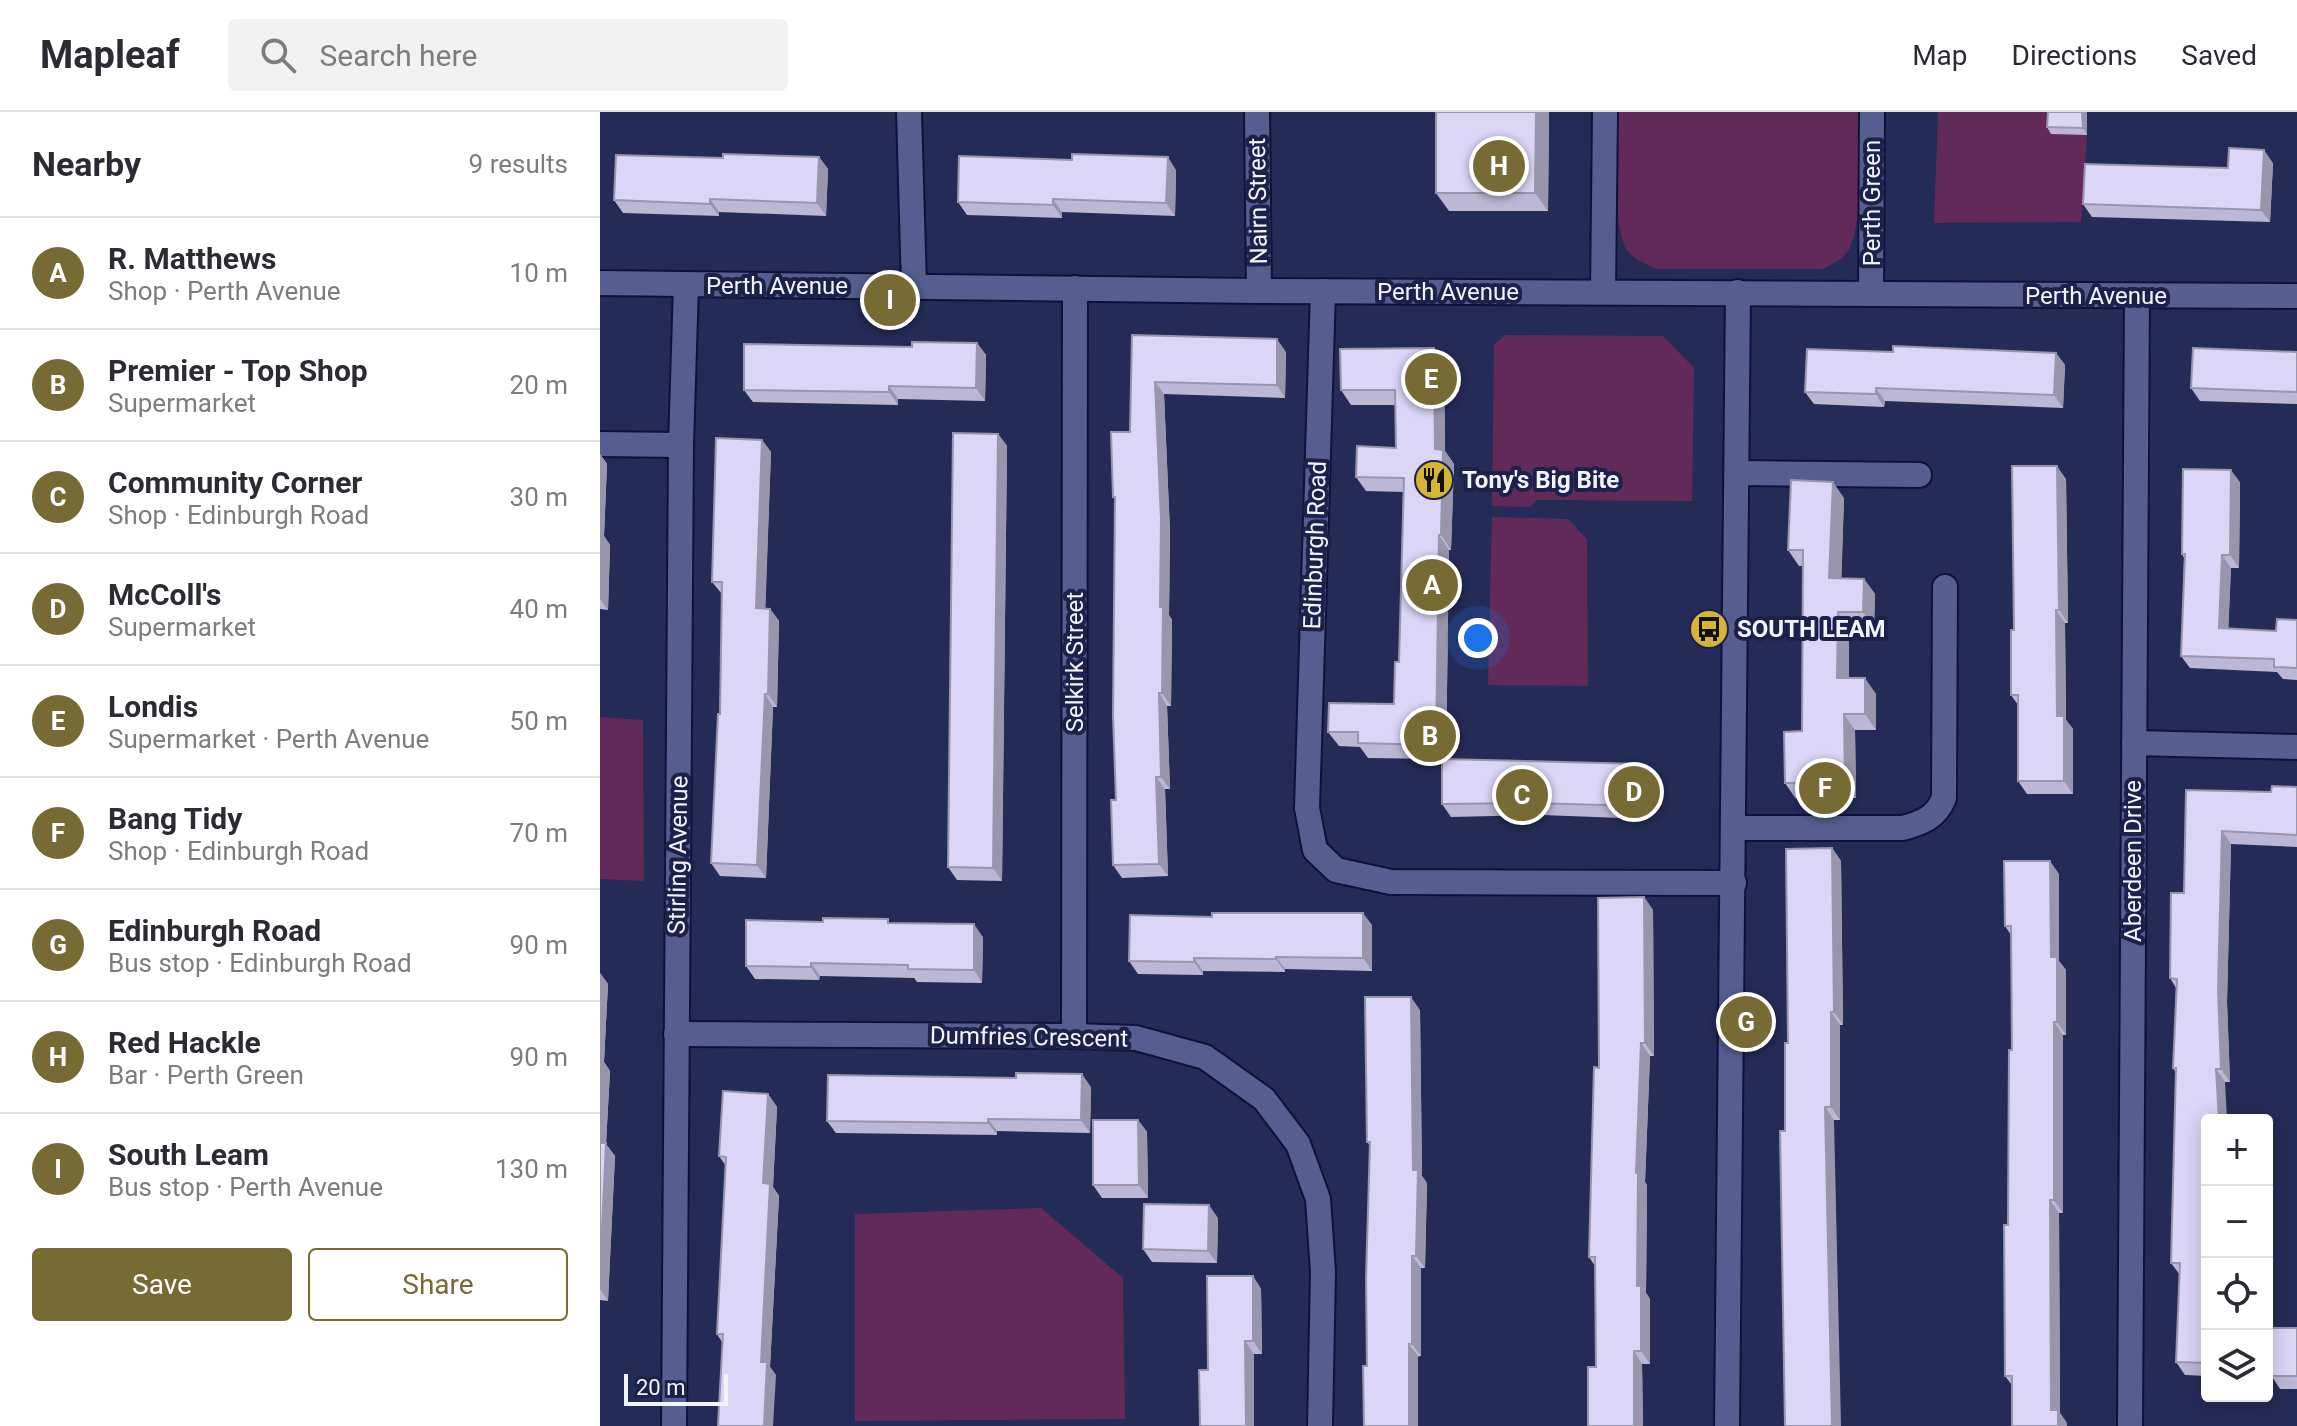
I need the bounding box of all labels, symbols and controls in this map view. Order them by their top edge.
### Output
search box [228,19,788,91]
text: Mapleaf [40,33,180,77]
icon: search [256,33,300,77]
text: Search here [320,38,477,73]
text: Map [1912,39,1968,72]
text: Directions [2012,39,2137,72]
text: Saved [2181,39,2257,72]
pin: H [1473,136,1525,196]
street label: Nairn Street [1243,137,1273,265]
street label: Perth Green [1858,140,1886,266]
text: Nearby [32,144,141,184]
text: 9 results [469,149,568,179]
text: R. Matthews [108,241,276,276]
text: A [49,258,67,288]
text: 10 m [510,258,568,288]
pin: I [864,270,916,330]
street label: Perth Avenue [706,272,848,300]
text: Shop · Perth Avenue [108,276,341,306]
street label: Perth Avenue [1377,278,1519,306]
street label: Perth Avenue [2025,282,2167,310]
pin: E [1405,349,1457,409]
text: Premier - Top Shop [108,353,368,388]
text: B [50,370,66,400]
text: 20 m [510,370,568,400]
text: Supermarket [108,388,256,418]
restaurant icon: Tony's Big Bite [1413,459,1455,501]
street label: Edinburgh Road [1298,460,1332,630]
text: Community Corner [108,465,362,500]
place label: Tony's Big Bite [1462,466,1619,494]
text: C [49,482,67,512]
text: 30 m [510,482,568,512]
text: Shop · Edinburgh Road [108,500,369,530]
pin: A [1406,555,1458,615]
text: McColl's [108,577,221,612]
street label: Selkirk Street [1061,592,1089,732]
text: D [50,594,66,624]
text: 40 m [510,594,568,624]
bus stop icon: SOUTH LEAM [1688,608,1730,650]
text: Supermarket [108,612,256,642]
place label: SOUTH LEAM [1737,615,1886,643]
your location [1458,618,1498,658]
text: Londis [108,689,198,724]
text: E [51,706,65,736]
text: 50 m [510,706,568,736]
pin: B [1404,706,1456,766]
text: Supermarket · Perth Avenue [108,724,429,754]
pin: F [1799,758,1851,818]
pin: D [1608,762,1660,822]
pin: C [1496,765,1548,825]
street label: Stirling Avenue [663,775,693,935]
street label: Aberdeen Drive [2119,780,2147,942]
text: Bang Tidy [108,801,242,836]
text: F [51,818,65,848]
text: 70 m [510,818,568,848]
text: Shop · Edinburgh Road [108,836,369,866]
text: Edinburgh Road [108,913,321,948]
text: G [49,930,67,960]
text: 90 m [510,930,568,960]
text: Bus stop · Edinburgh Road [108,948,412,978]
pin: G [1720,992,1772,1052]
street label: Dumfries Crescent [930,1021,1129,1053]
text: Red Hackle [108,1025,261,1060]
text: H [49,1042,67,1072]
text: 90 m [510,1042,568,1072]
text: Bar · Perth Green [108,1060,304,1090]
map controls [2201,1114,2273,1402]
button: + [2201,1114,2273,1186]
text: South Leam [108,1137,269,1172]
text: I [54,1154,62,1184]
text: 130 m [495,1154,568,1184]
text: Bus stop · Perth Avenue [108,1172,383,1202]
button: − [2201,1186,2273,1258]
button: Save [32,1248,292,1321]
button: Share [308,1248,568,1321]
button: locate [2201,1258,2273,1330]
button: layers [2201,1330,2273,1402]
scale bar [624,1370,728,1406]
text: 20 m [636,1375,685,1400]

